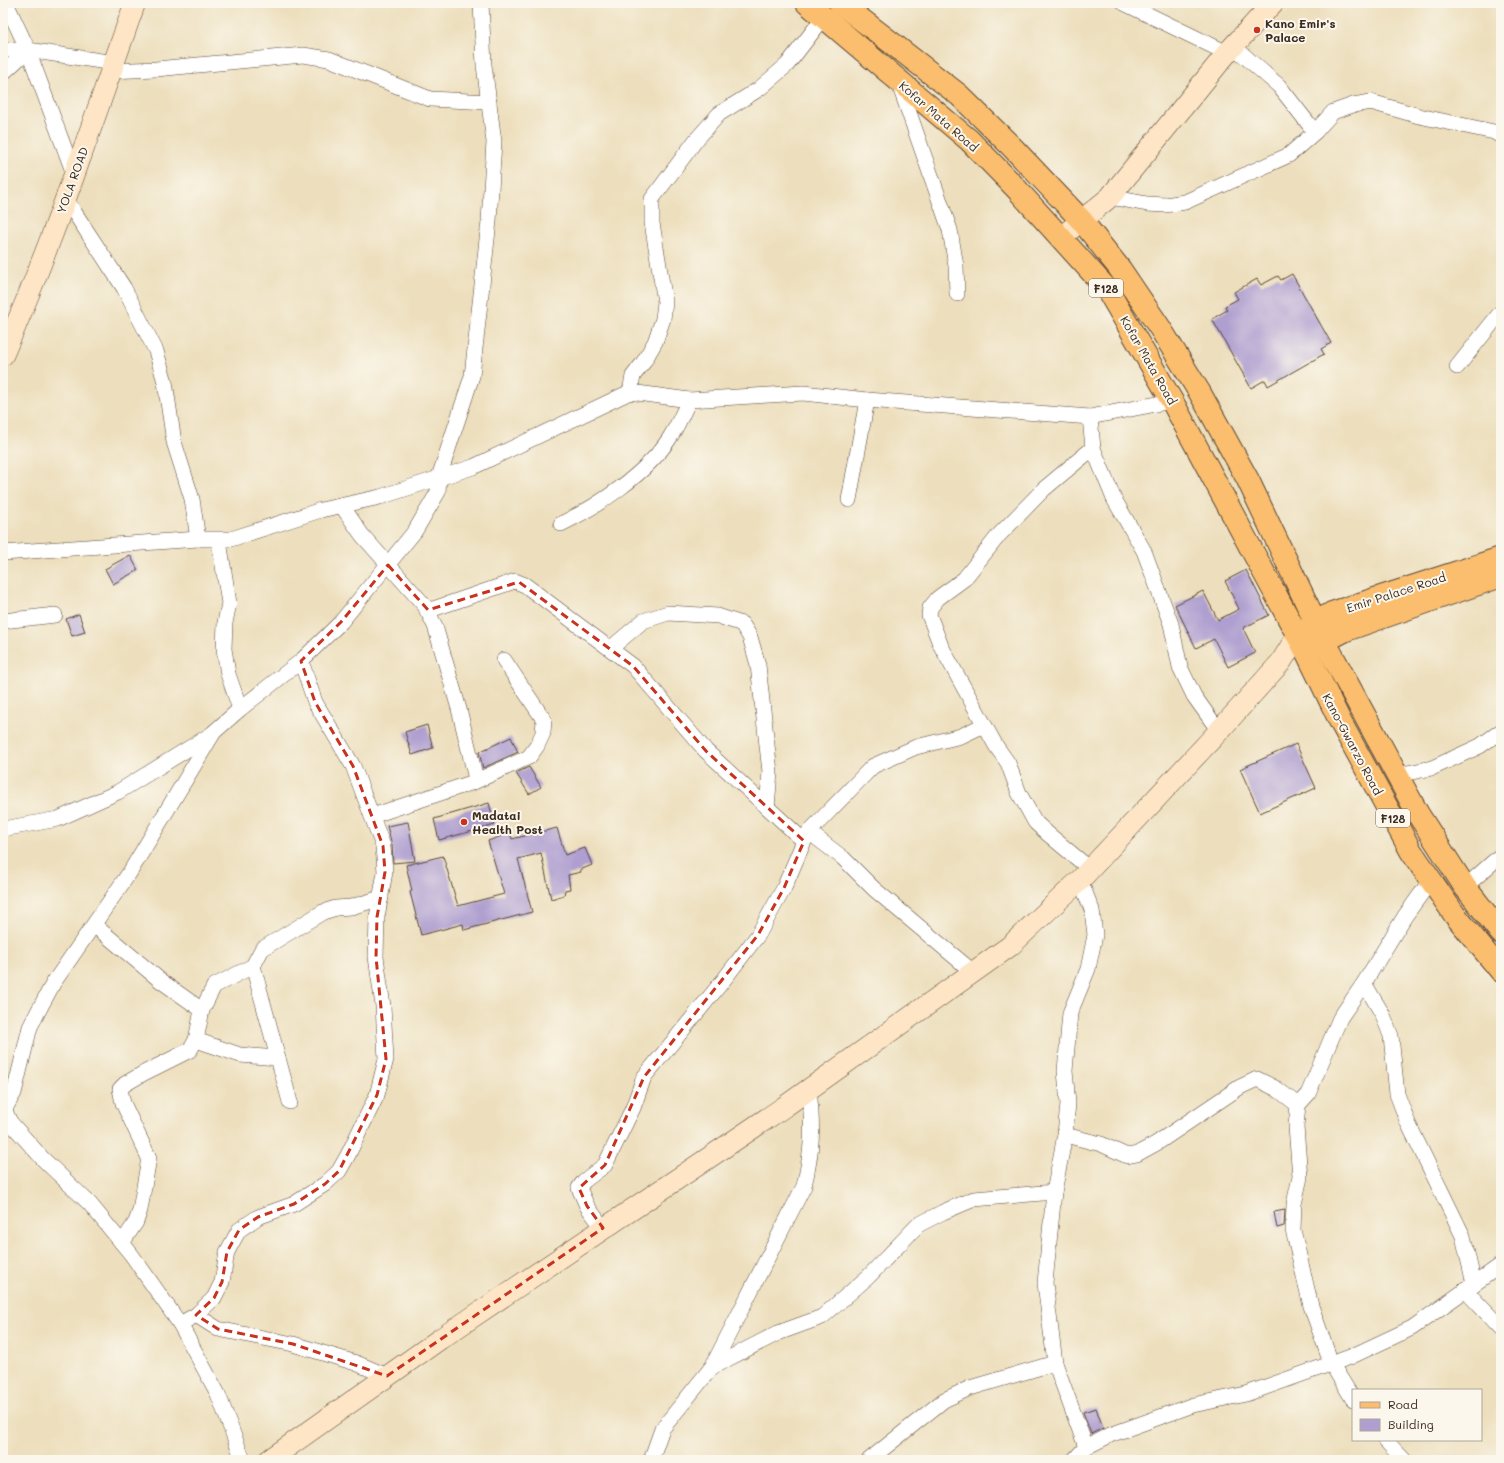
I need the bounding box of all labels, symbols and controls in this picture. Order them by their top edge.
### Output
place label: Kano Emir's Palace [1265,15,1336,45]
marker: Kano Emir's Palace [1252,25,1262,35]
street label: Kofar Mata Road [896,77,982,155]
street label: YOLA ROAD [53,145,91,215]
road number: F128 [1089,279,1123,297]
street label: Kofar Mata Road [1117,313,1181,408]
street label: Emir Palace Road [1344,568,1448,616]
street label: Kano-Gwarzo Road [1319,690,1387,798]
place label: Madatai Health Post [472,807,543,837]
road number: F128 [1376,809,1410,827]
marker: Madatai Health Post [459,817,469,827]
legend [1352,1389,1482,1441]
text: Road [1388,1396,1418,1412]
text: Building [1388,1416,1434,1432]

